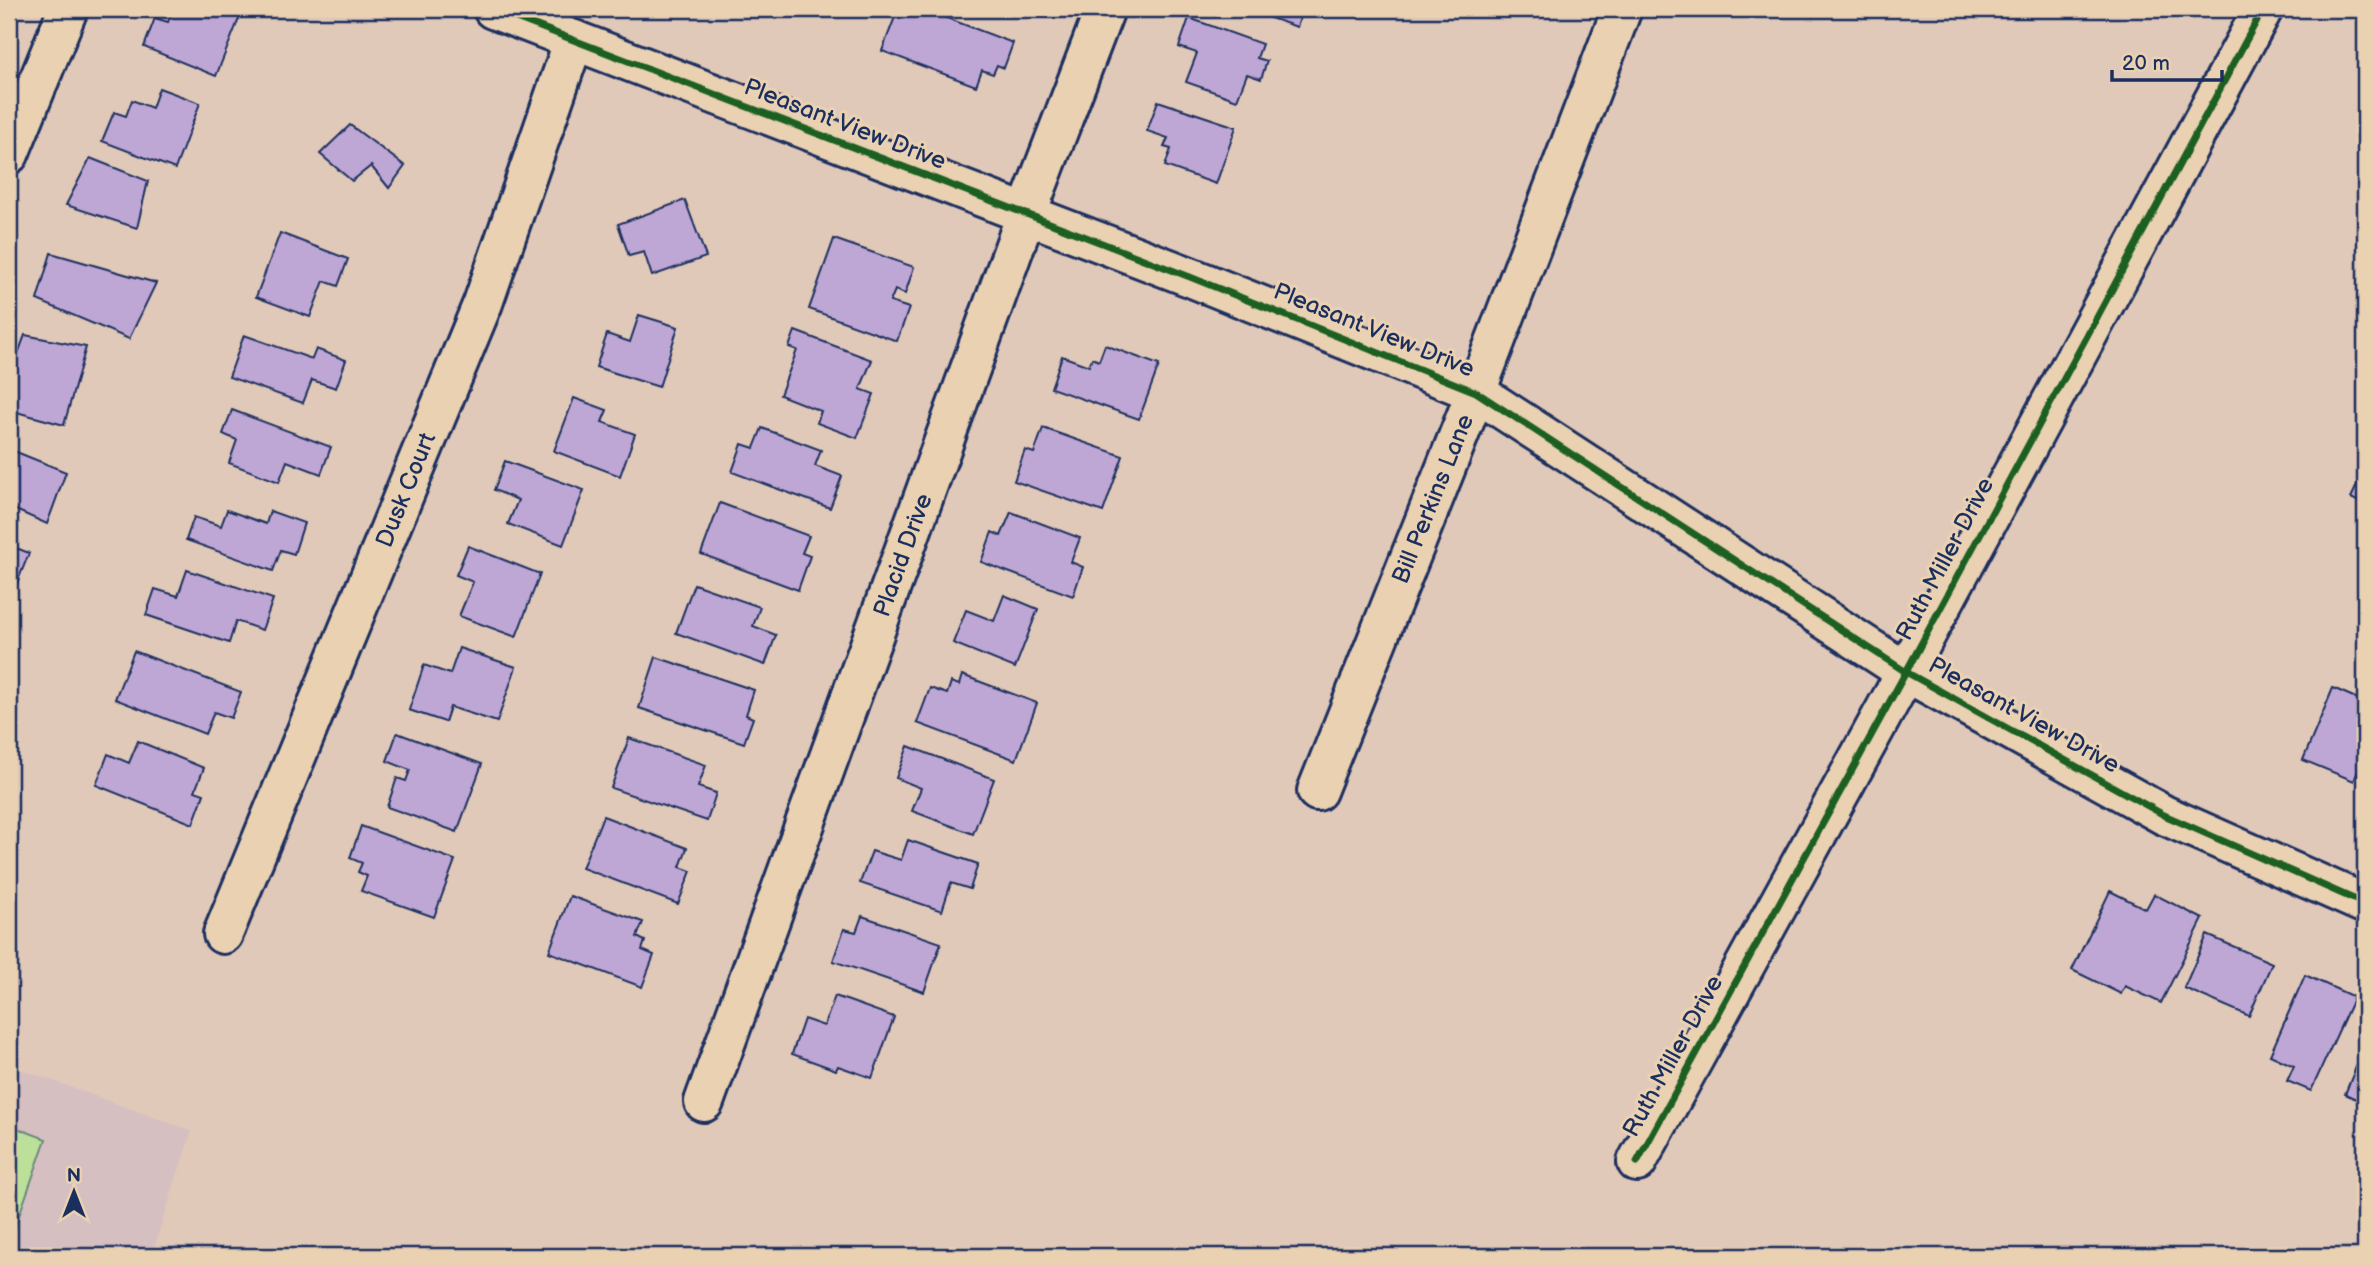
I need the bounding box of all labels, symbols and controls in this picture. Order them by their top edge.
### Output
scale bar [2112,38,2222,82]
text: 20 m [2122,51,2170,76]
street label: Pleasant View Drive [740,72,950,176]
street label: Pleasant View Drive [1269,276,1479,384]
street label: Bill Perkins Lane [1386,410,1480,588]
street label: Dusk Court [370,428,442,552]
street label: Ruth Miller Drive [1890,473,2000,645]
street label: Placid Drive [867,489,939,621]
street label: Pleasant View Drive [1923,650,2125,780]
street label: Ruth Miller Drive [1617,970,1729,1142]
north arrow [38,1156,108,1226]
text: N [67,1165,81,1188]

